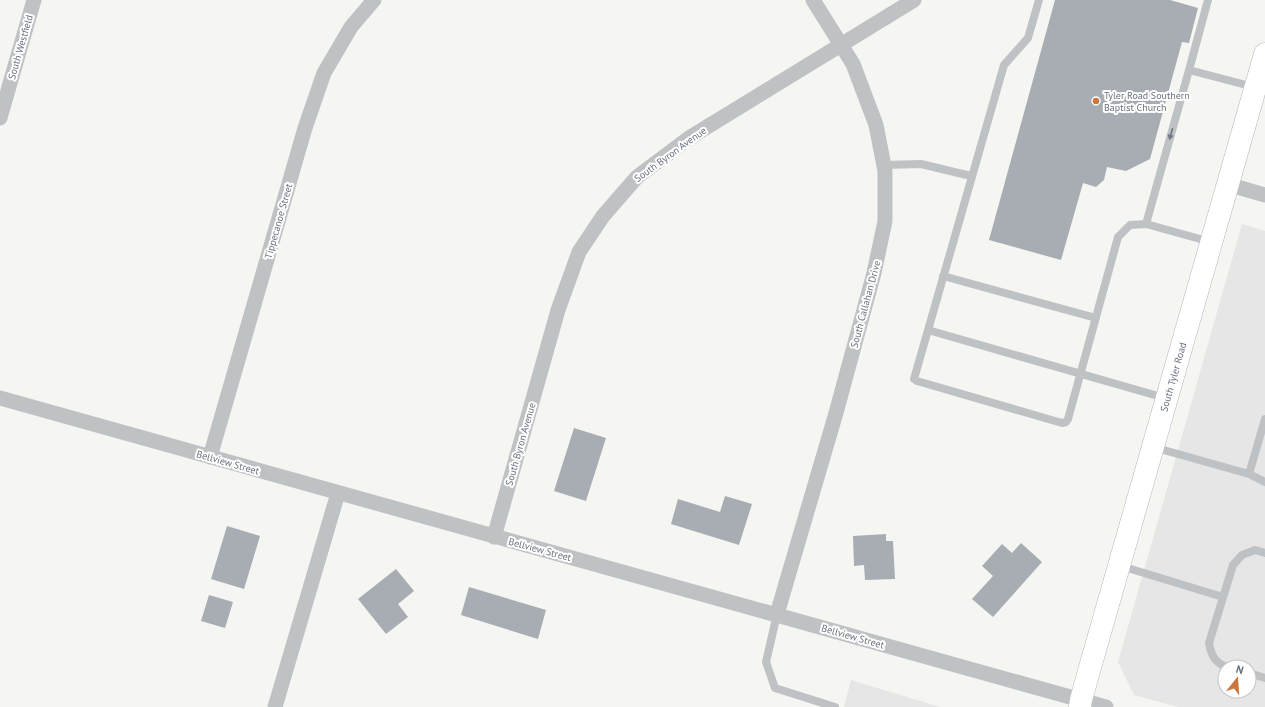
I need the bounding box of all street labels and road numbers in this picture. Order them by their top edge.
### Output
street label: South Westfield [5,13,36,81]
street label: South Byron Avenue [632,124,709,185]
street label: Tippecanoe Street [262,181,296,260]
street label: South Callahan Drive [848,259,883,349]
street label: South Tyler Road [1157,341,1189,413]
street label: South Byron Avenue [502,401,539,487]
street label: Bellview Street [195,447,261,478]
street label: Bellview Street [507,535,573,564]
street label: Bellview Street [820,621,886,652]

